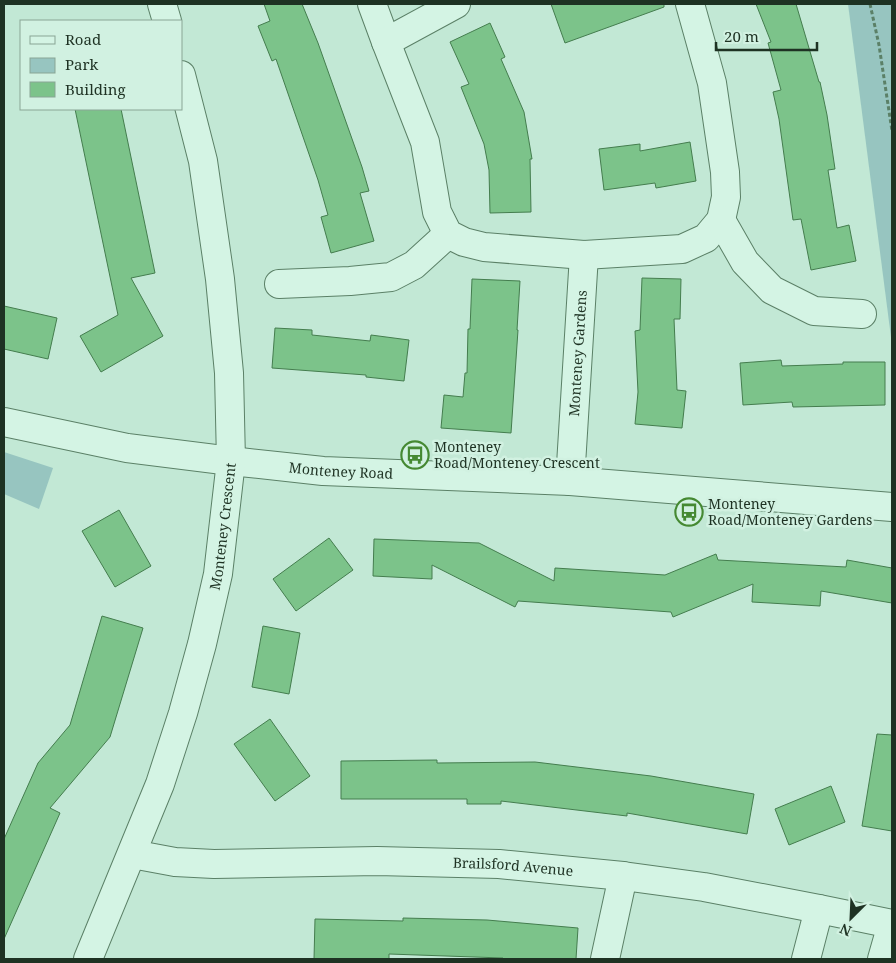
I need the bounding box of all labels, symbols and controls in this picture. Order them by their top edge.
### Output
legend [20,20,182,110]
scale bar [716,20,817,52]
text: 20 m [724,26,759,46]
text: Road [65,29,101,49]
text: Park [65,54,99,74]
text: Building [65,79,126,99]
street label: Monteney Gardens [564,289,591,417]
place label: Monteney Road/Monteney Crescent [434,437,600,472]
bus stop icon: Monteney Road/Monteney Crescent [400,440,430,470]
street label: Monteney Road [288,457,394,483]
street label: Monteney Crescent [205,462,240,592]
place label: Monteney Road/Monteney Gardens [708,494,872,529]
bus stop icon: Monteney Road/Monteney Gardens [674,497,704,527]
street label: Brailsford Avenue [453,853,574,880]
north arrow [826,893,876,943]
text: N [837,919,854,941]

